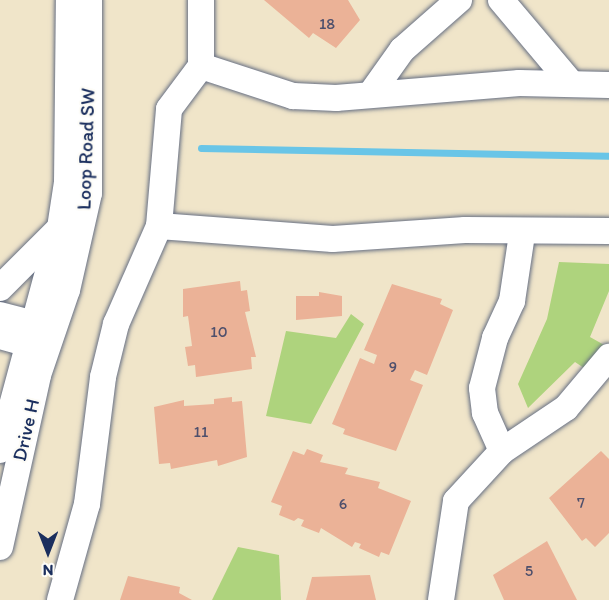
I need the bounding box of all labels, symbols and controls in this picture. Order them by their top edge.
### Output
house number: 18 [319,14,335,34]
street label: Loop Road SW [72,88,100,210]
house number: 10 [210,322,228,342]
house number: 9 [389,357,397,377]
street label: Drive H [7,396,45,464]
house number: 11 [194,422,208,442]
house number: 7 [577,493,585,513]
house number: 6 [339,494,347,514]
north arrow [18,522,78,582]
text: N [43,561,53,580]
house number: 5 [525,561,533,581]

